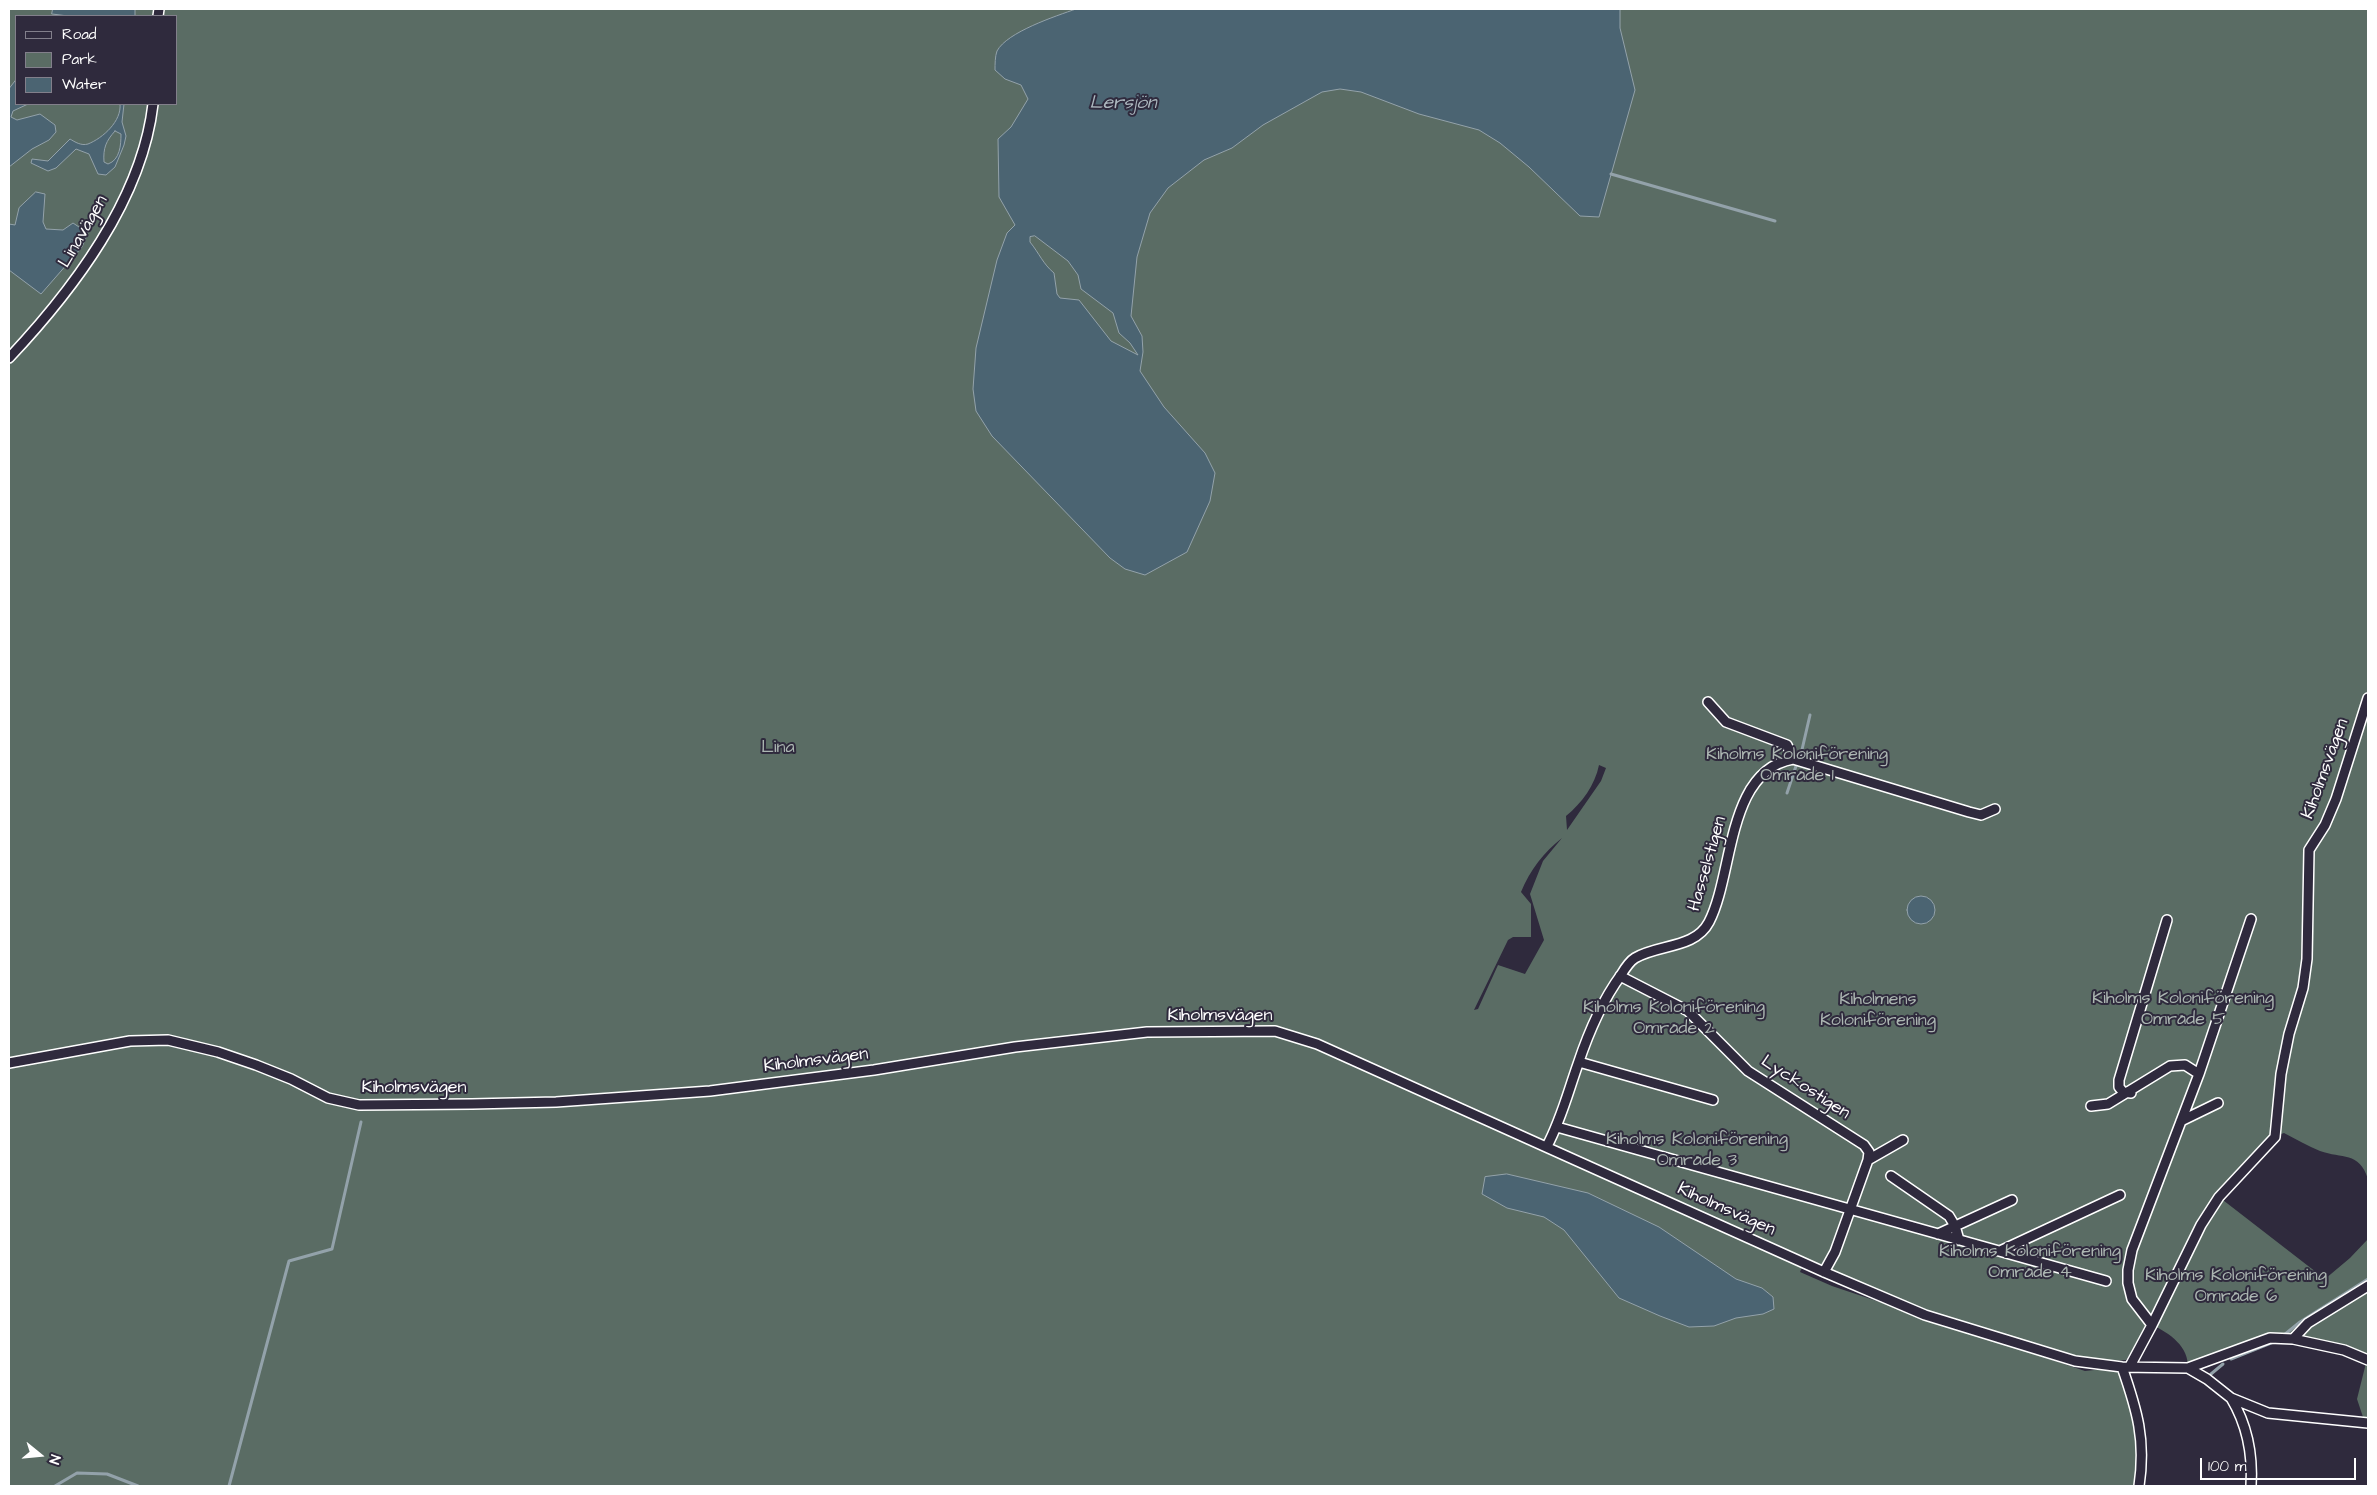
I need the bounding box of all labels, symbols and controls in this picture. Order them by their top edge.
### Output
legend [15,15,178,105]
text: Road [62,24,96,45]
text: Park [62,49,97,70]
text: Water [62,74,106,95]
water label: Lersjön [1089,93,1157,115]
street label: Linavägen [55,192,113,272]
street label: Kiholmsvägen [2298,716,2354,822]
park label: Lina [761,737,795,759]
park label: Kiholms Koloniförening Område 1 [1706,744,1888,786]
street label: Hasselstigen [1684,814,1732,914]
park label: Kiholms Koloniförening Område 5 [2092,988,2274,1030]
park label: Kiholmens Koloniförening [1820,989,1936,1032]
park label: Kiholms Koloniförening Område 2 [1583,997,1765,1040]
street label: Kiholmsvägen [1167,1005,1273,1027]
street label: Kiholmsvägen [763,1044,869,1078]
street label: Lyckostigen [1756,1051,1854,1125]
street label: Kiholmsvägen [361,1077,467,1099]
park label: Kiholms Koloniförening Område 3 [1606,1129,1788,1172]
street label: Kiholmsvägen [1674,1179,1778,1241]
park label: Kiholms Koloniförening Område 4 [1939,1241,2121,1284]
park label: Kiholms Koloniförening Område 6 [2145,1265,2327,1308]
north arrow [15,1430,65,1480]
scale bar [2202,1448,2358,1480]
text: N [43,1452,65,1467]
text: 100 m [2208,1456,2247,1477]

